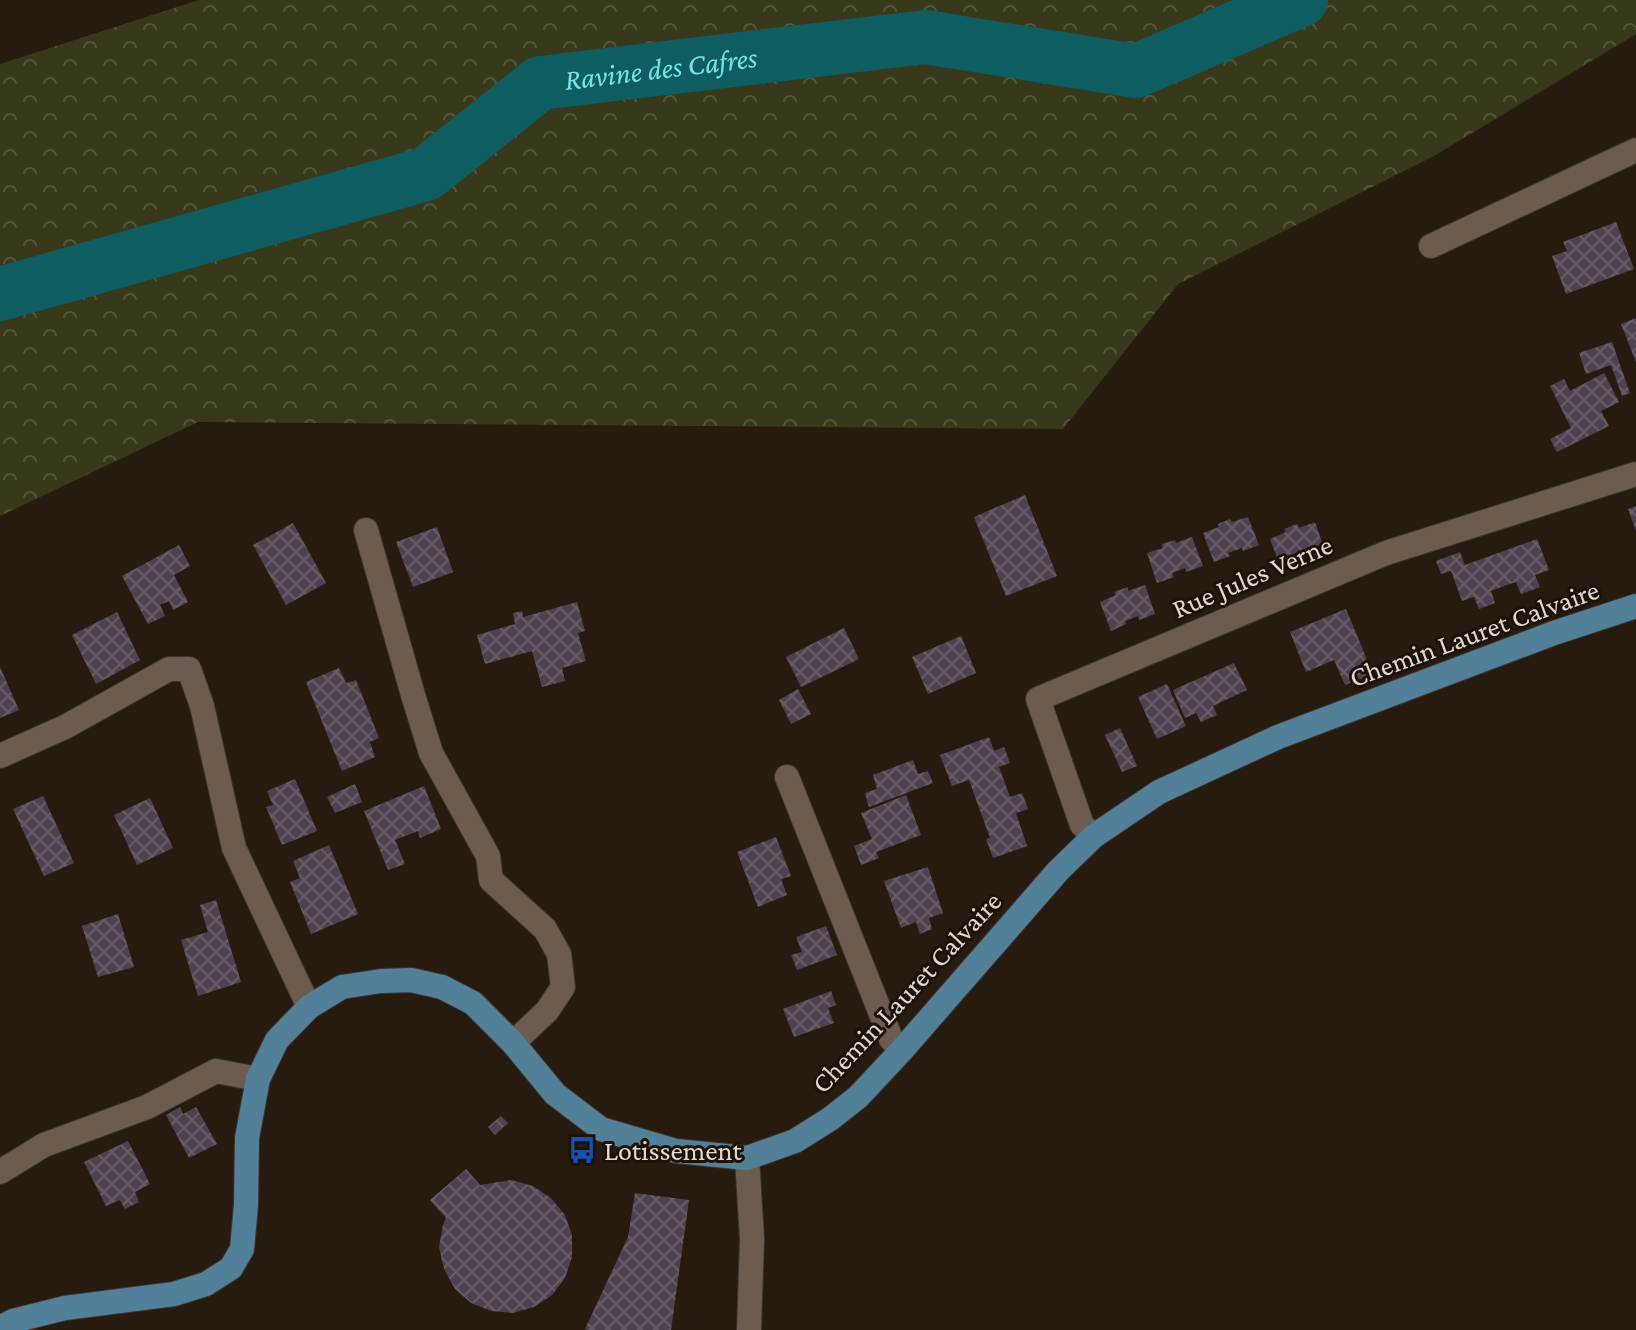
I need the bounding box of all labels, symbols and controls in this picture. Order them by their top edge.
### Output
water label: Ravine des Cafres [563,40,759,96]
street label: Rue Jules Verne [1167,529,1337,624]
street label: Chemin Lauret Calvaire [1345,574,1603,693]
street label: Chemin Lauret Calvaire [805,885,1007,1099]
bus stop icon: Lotissement [567,1135,597,1165]
place label: Lotissement [604,1135,743,1166]

